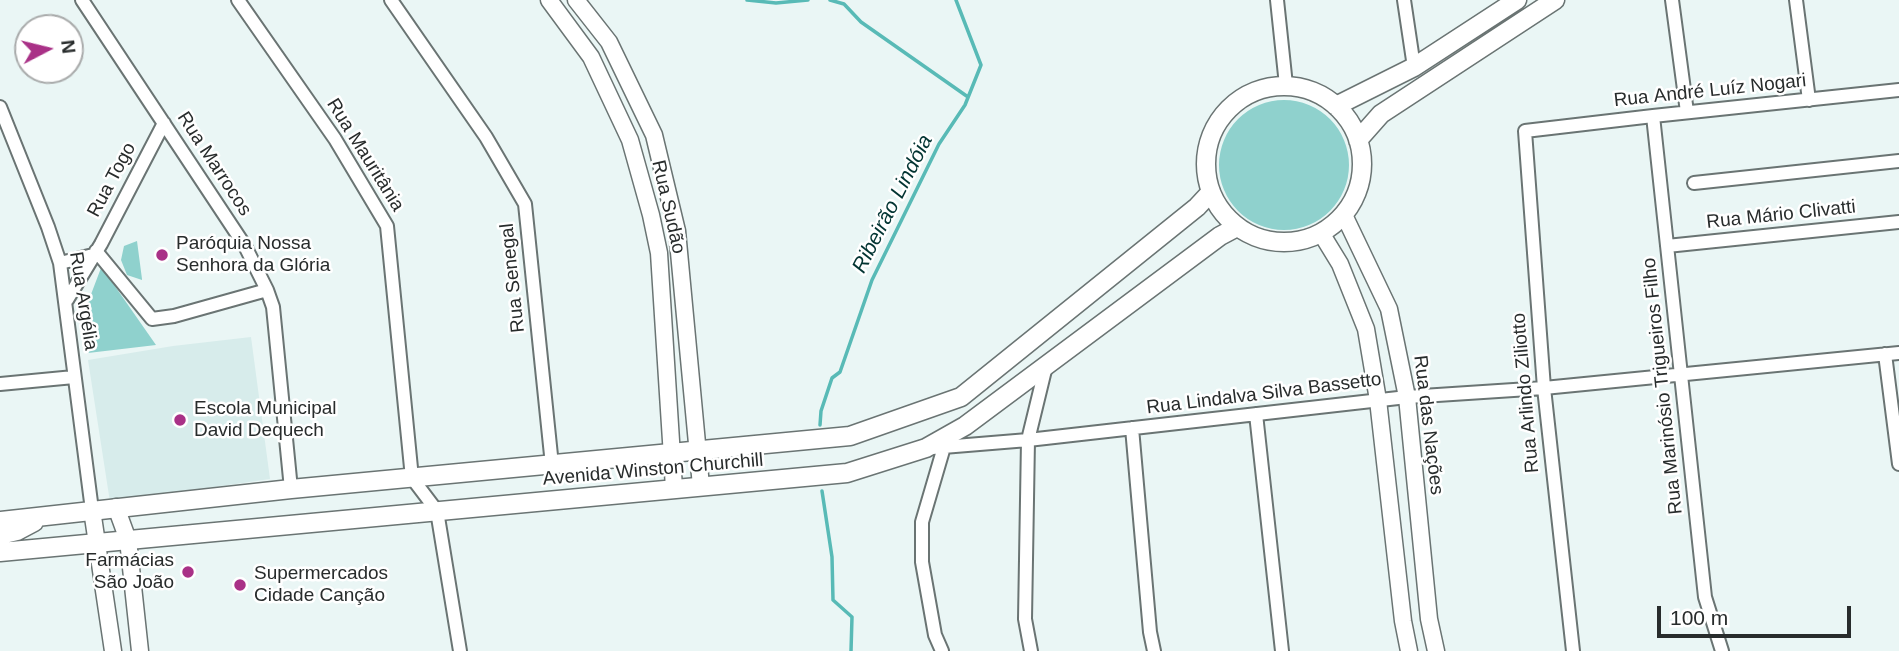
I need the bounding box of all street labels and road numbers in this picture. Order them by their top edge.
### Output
street label: Rua André Luíz Nogari [1613,70,1807,112]
street label: Rua Mauritânia [321,94,409,216]
street label: Rua Marrocos [172,108,256,220]
street label: Rua Togo [83,139,141,221]
street label: Rua Sudão [646,158,690,256]
street label: Rua Mário Clivatti [1705,196,1857,234]
street label: Rua Senegal [496,222,530,334]
street label: Rua Argélia [64,250,102,352]
street label: Rua Marinósio Trigueiros Filho [1638,257,1688,515]
street label: Rua Arlindo Ziliotto [1508,312,1544,474]
street label: Rua das Nações [1408,354,1448,496]
street label: Rua Lindalva Silva Bassetto [1145,368,1383,420]
street label: Avenida Winston Churchill [542,449,764,491]

